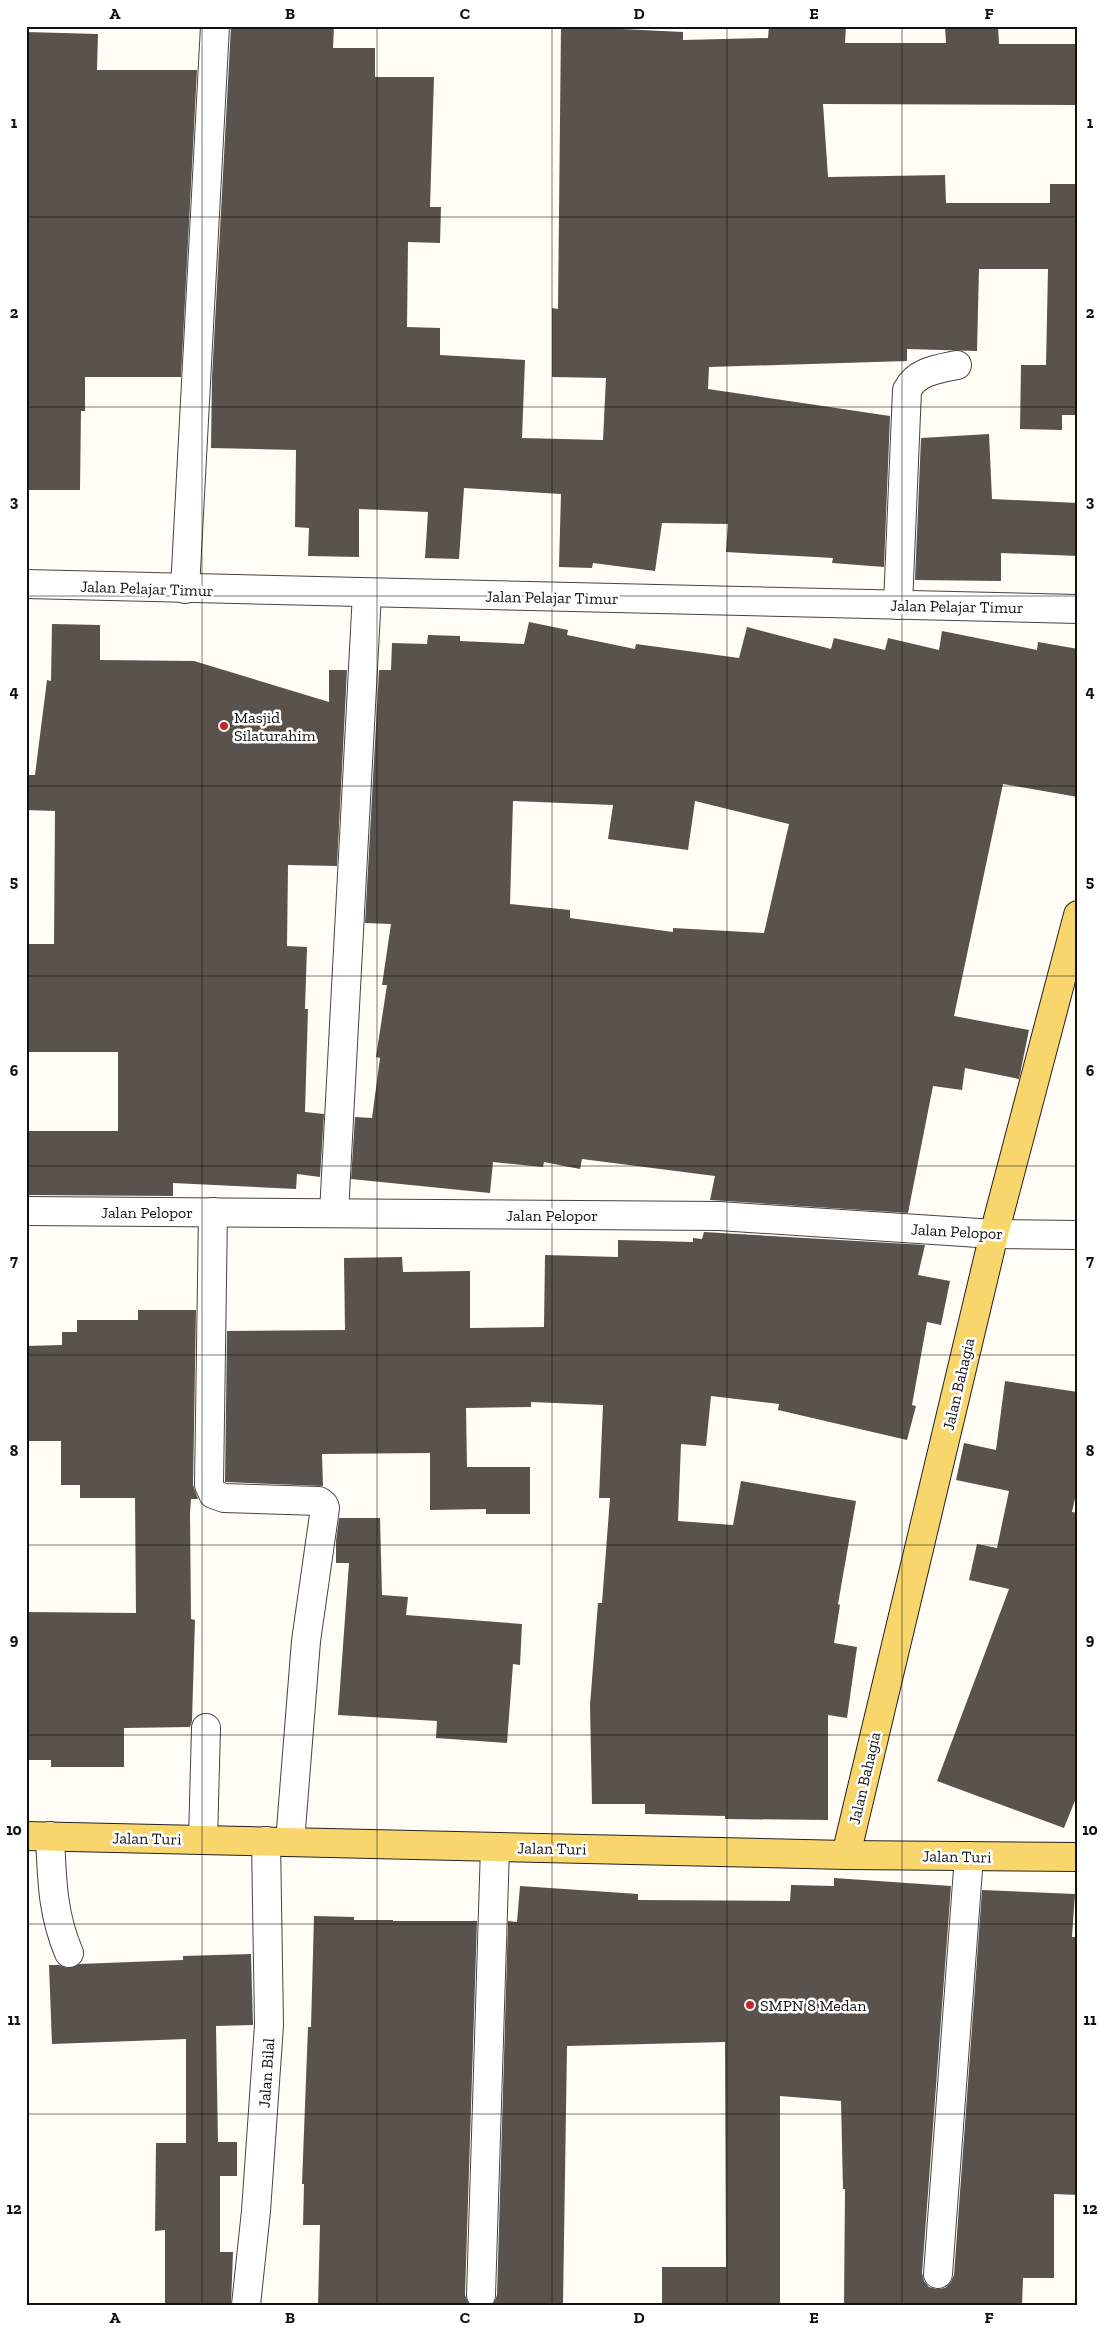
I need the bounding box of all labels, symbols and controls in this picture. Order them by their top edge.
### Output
text: A [110,4,121,23]
text: B [285,4,295,23]
text: C [460,4,470,23]
text: D [633,4,645,23]
text: E [809,4,819,23]
text: F [984,4,994,23]
text: 1 [11,113,18,132]
text: 1 [1087,113,1094,132]
text: 2 [10,303,19,322]
text: 2 [1086,303,1095,322]
text: 3 [10,492,19,511]
text: 3 [1086,492,1095,511]
street label: Jalan Pelajar Timur [80,577,214,600]
street label: Jalan Pelajar Timur [485,587,619,608]
street label: Jalan Pelajar Timur [890,596,1024,617]
text: 4 [9,682,19,701]
text: 4 [1085,682,1095,701]
place label: Masjid Silaturahim [234,708,316,745]
marker: Masjid Silaturahim [218,720,230,732]
text: 5 [10,872,18,891]
text: 5 [1086,872,1094,891]
text: 6 [10,1061,19,1080]
text: 6 [1086,1061,1095,1080]
street label: Jalan Pelopor [101,1203,193,1222]
street label: Jalan Pelopor [506,1206,598,1225]
street label: Jalan Pelopor [911,1220,1004,1243]
text: 7 [10,1251,18,1270]
text: 7 [1086,1251,1094,1270]
street label: Jalan Bahagia [939,1336,978,1432]
text: 8 [10,1441,19,1460]
text: 8 [1086,1441,1095,1460]
text: 9 [10,1630,19,1649]
text: 9 [1086,1630,1095,1649]
street label: Jalan Bahagia [845,1730,884,1826]
text: 10 [6,1820,22,1839]
text: 10 [1082,1820,1098,1839]
street label: Jalan Turi [112,1828,182,1849]
street label: Jalan Turi [517,1838,587,1859]
street label: Jalan Turi [922,1846,992,1867]
place label: SMPN 8 Medan [760,1996,867,2015]
marker: SMPN 8 Medan [744,1999,756,2011]
text: 11 [8,2010,21,2029]
text: 11 [1084,2010,1097,2029]
street label: Jalan Bilal [255,2038,278,2108]
text: 12 [6,2199,22,2218]
text: 12 [1082,2199,1098,2218]
text: A [110,2308,121,2327]
text: B [285,2308,295,2327]
text: C [460,2308,470,2327]
text: D [633,2308,645,2327]
text: E [809,2308,819,2327]
text: F [984,2308,994,2327]

